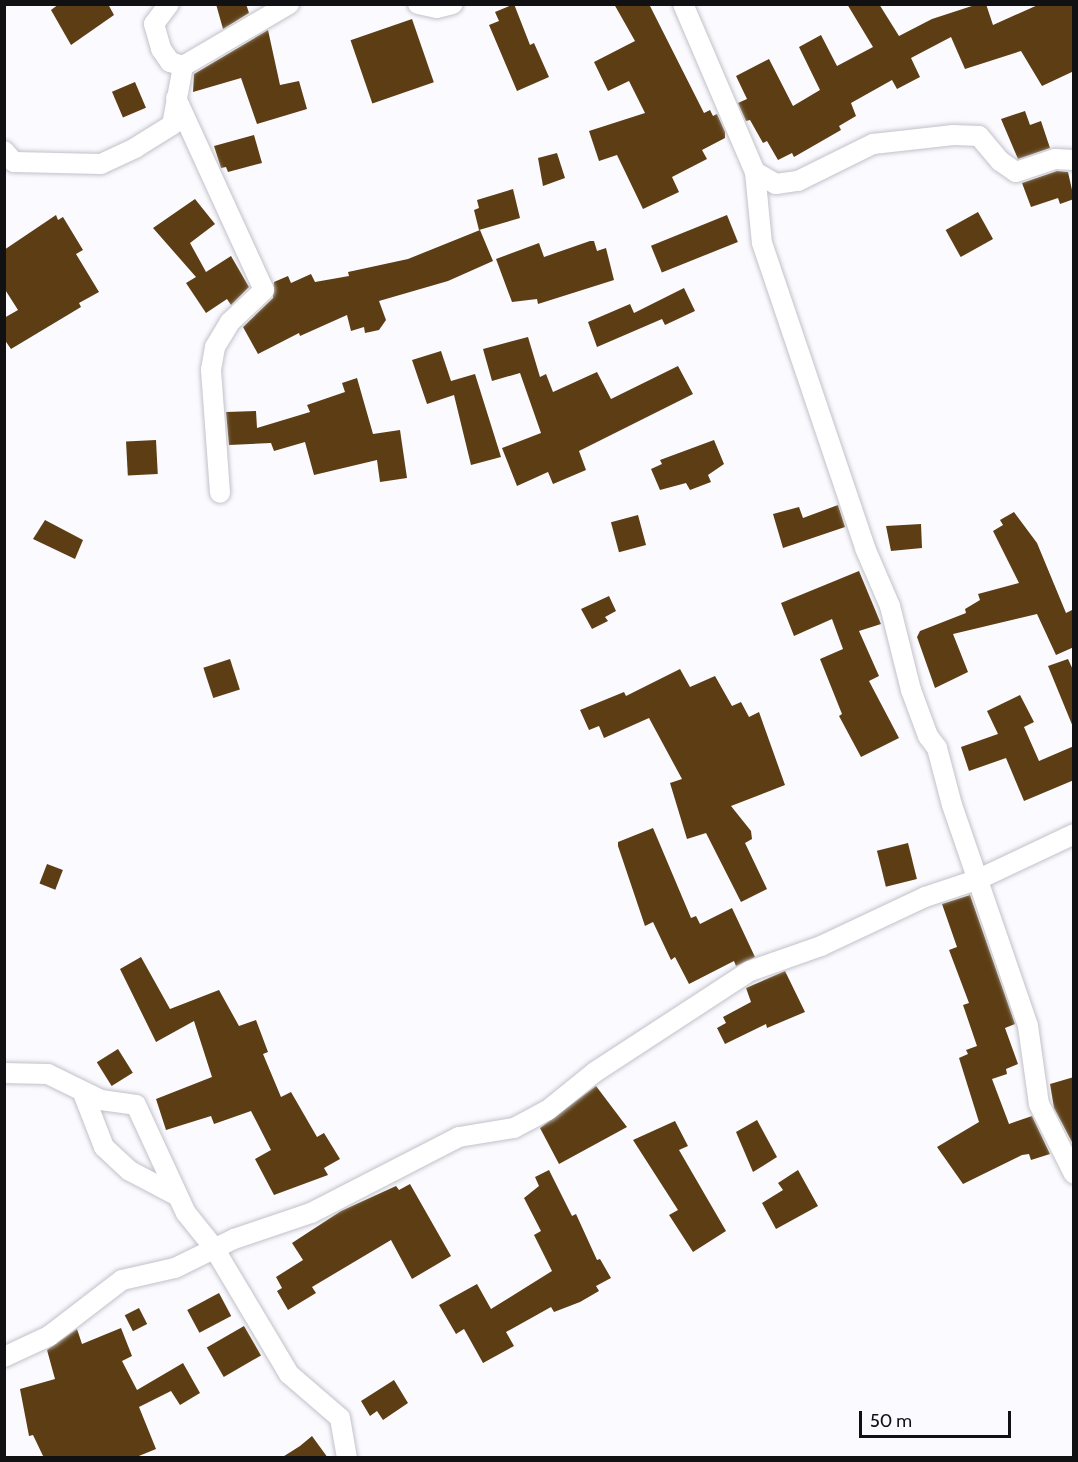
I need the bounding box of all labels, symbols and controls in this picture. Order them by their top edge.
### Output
scale bar [862,1399,1014,1437]
text: 50 m [870,1410,912,1432]

